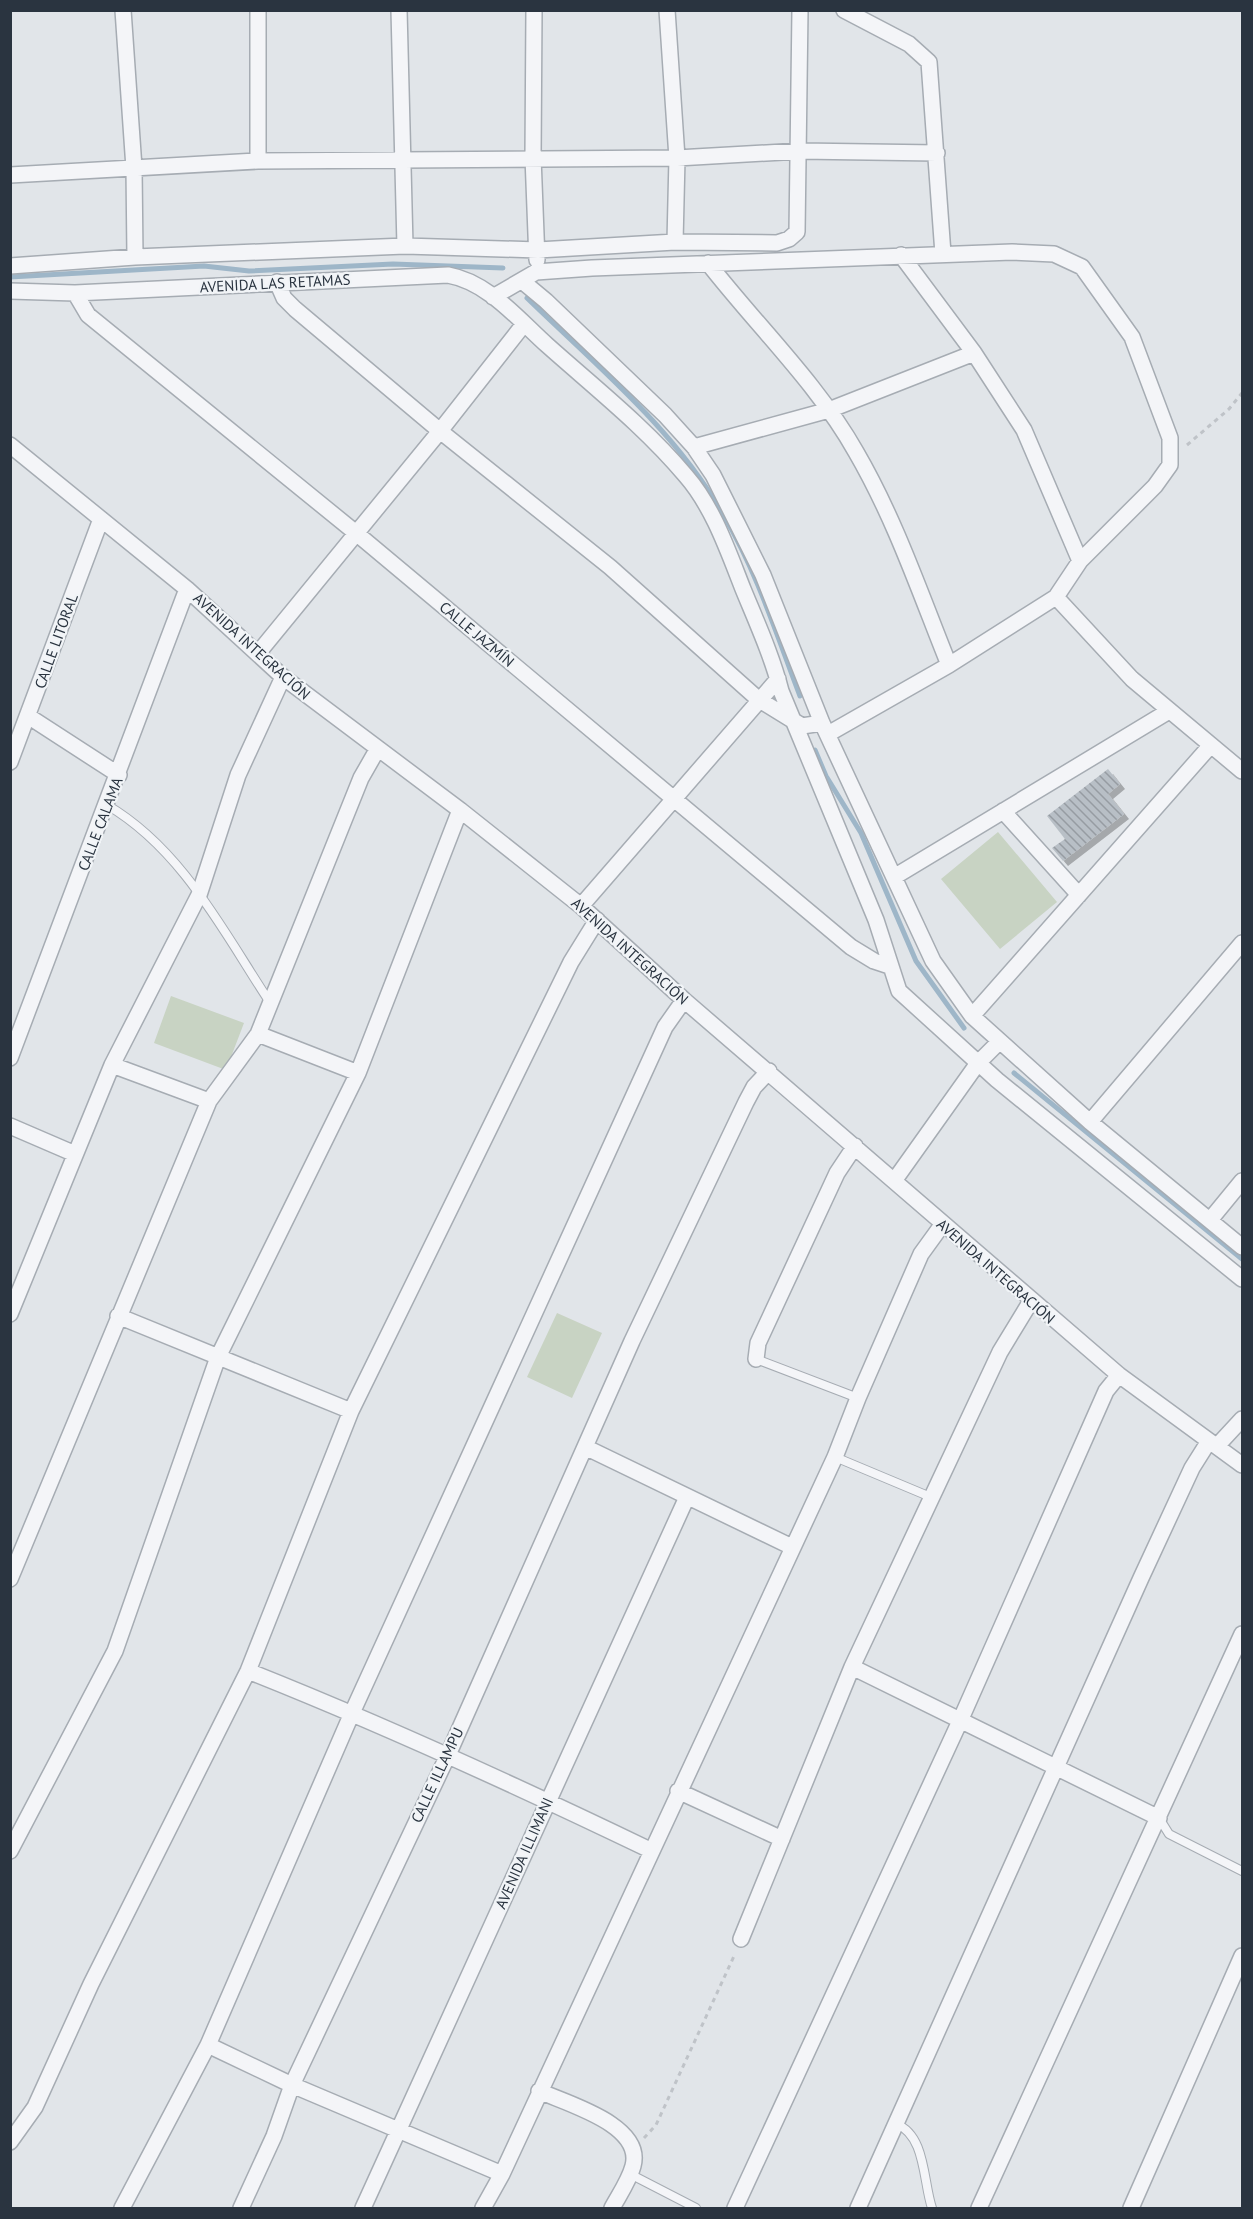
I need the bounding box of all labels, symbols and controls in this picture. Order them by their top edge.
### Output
street label: AVENIDA LAS RETAMAS [199,270,351,296]
street label: AVENIDA INTEGRACIÓN [190,588,314,704]
street label: CALLE LITORAL [30,591,82,691]
street label: CALLE JAZMÍN [436,597,518,671]
street label: CALLE CALAMA [73,774,127,873]
street label: AVENIDA INTEGRACIÓN [568,893,692,1009]
street label: AVENIDA INTEGRACIÓN [933,1214,1059,1328]
street label: CALLE ILLAMPU [407,1724,467,1826]
street label: AVENIDA ILLIMANI [491,1794,557,1912]

